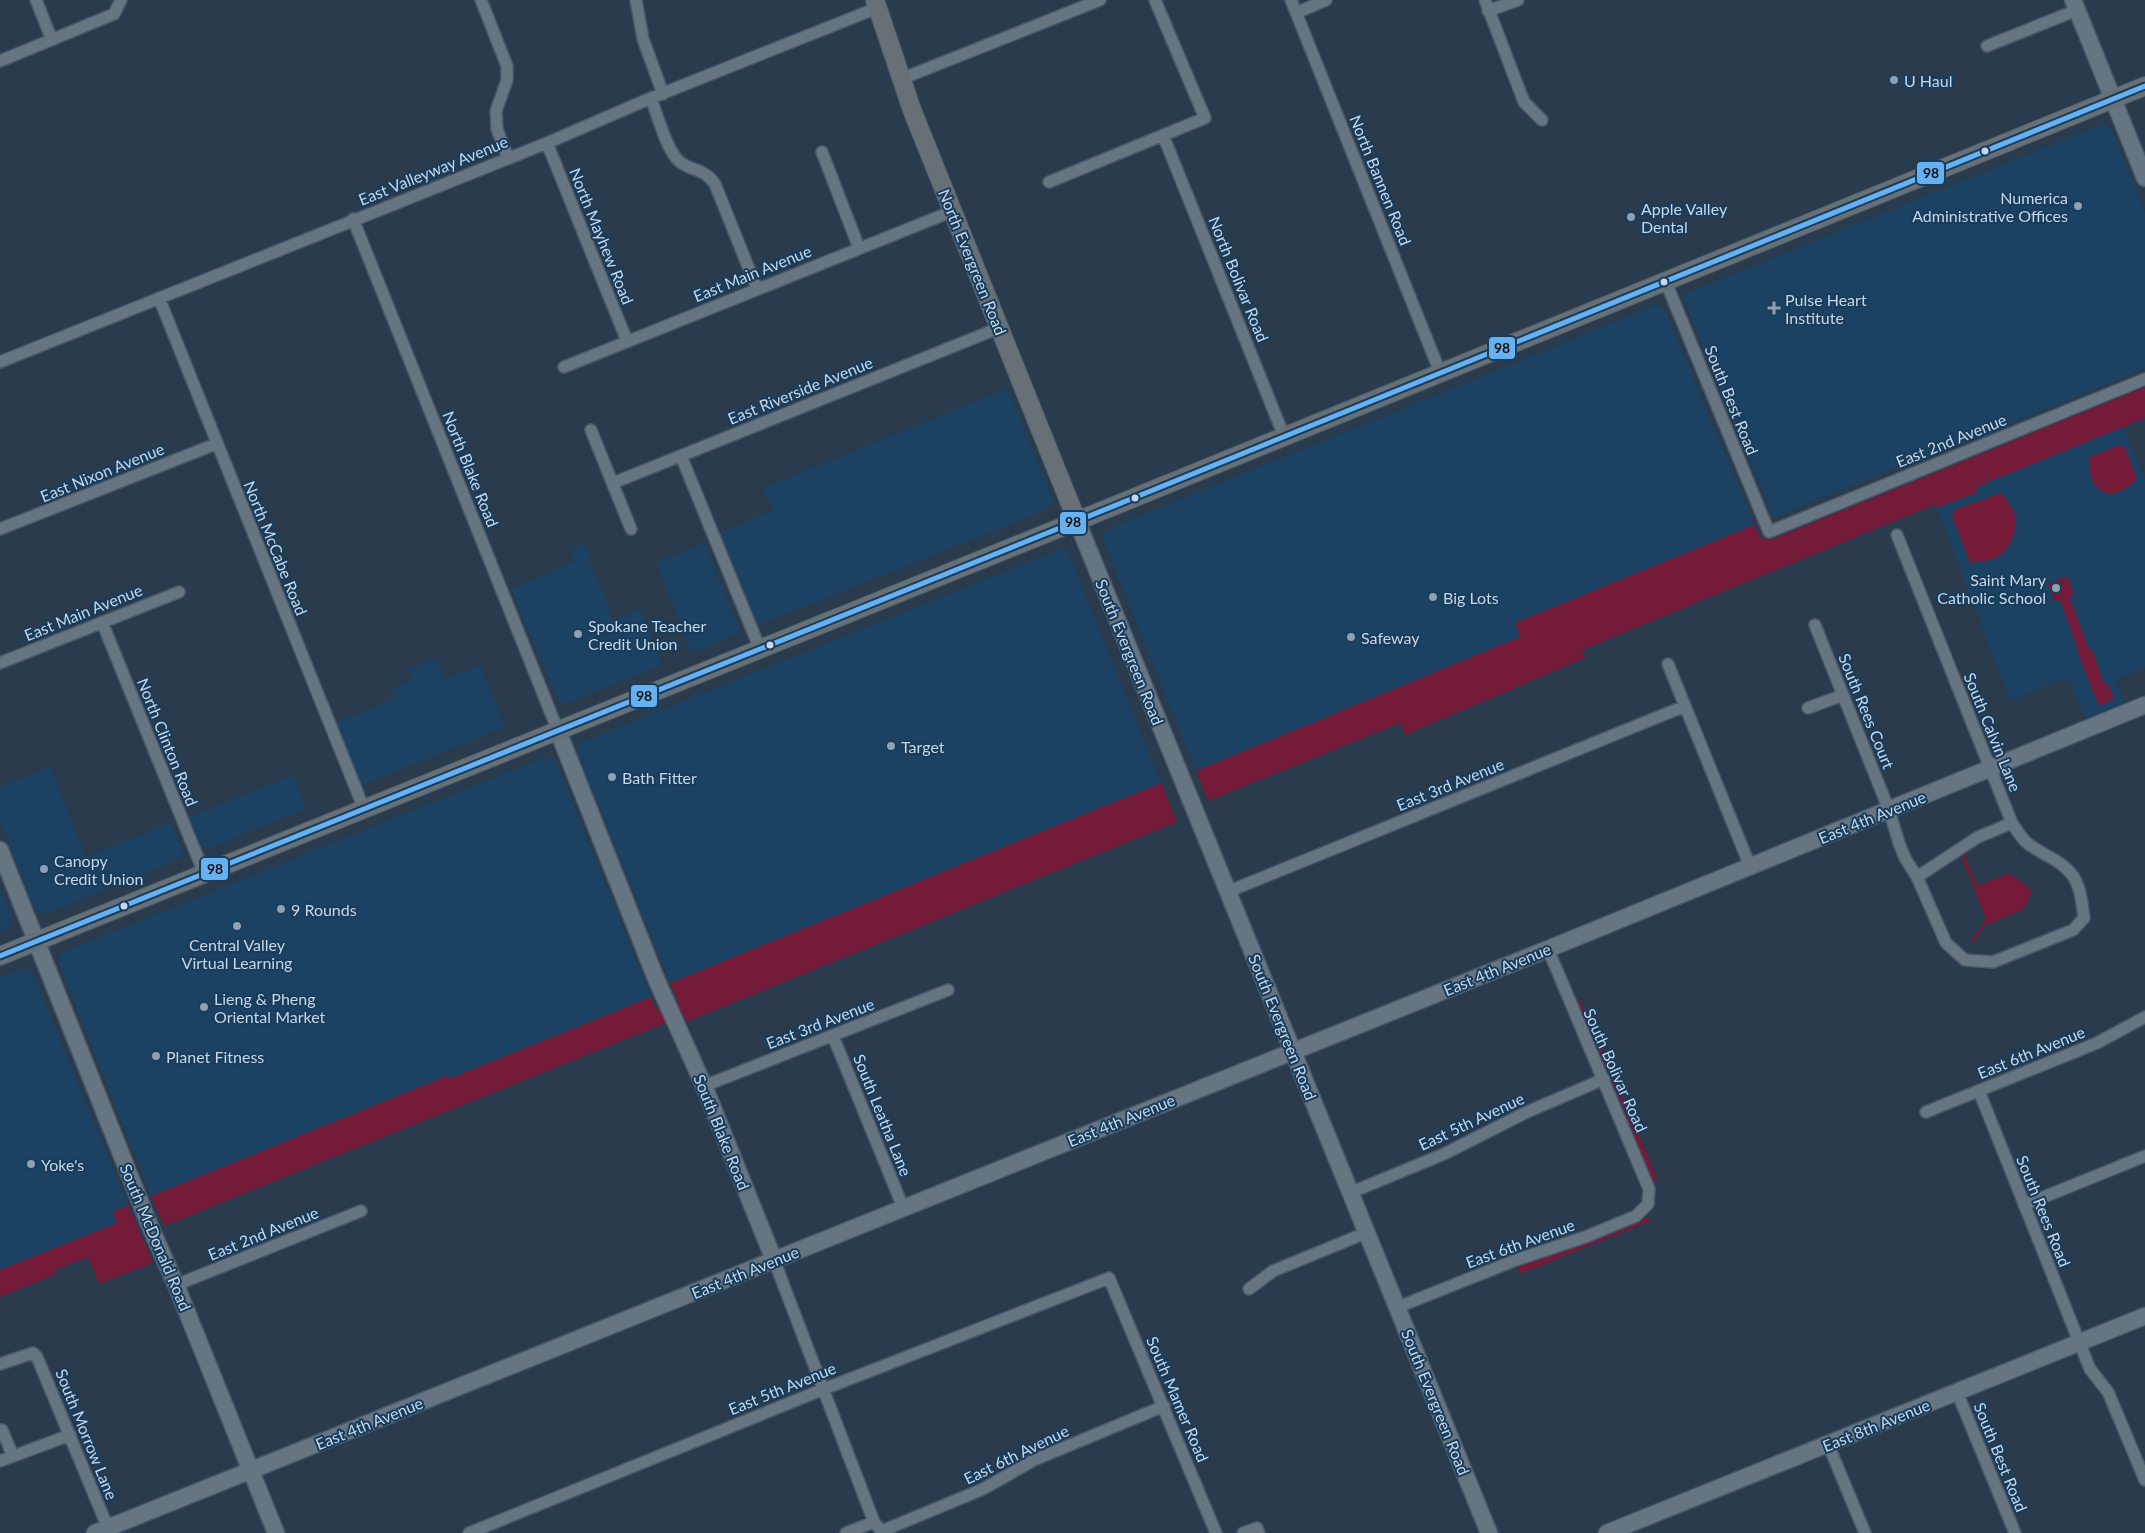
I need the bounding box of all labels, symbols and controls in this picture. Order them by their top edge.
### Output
place label: U Haul [1904,71,1953,90]
marker: U Haul [1888,74,1900,86]
street label: North Bannen Road [1346,112,1416,248]
street label: East Valleyway Avenue [355,131,511,209]
unlabelled marker [1980,146,1990,156]
line badge: 98 [1916,161,1945,185]
text: 98 [1923,164,1939,181]
street label: North Mayhew Road [566,165,638,307]
street label: North Evergreen Road [935,186,1011,338]
place label: Numerica Administrative Offices [1912,188,2068,225]
place label: Apple Valley Dental [1641,199,1728,236]
marker: Numerica Administrative Offices [2072,200,2084,212]
marker: Apple Valley Dental [1625,211,1637,223]
street label: North Bolivar Road [1205,213,1273,345]
street label: East Main Avenue [690,241,814,305]
unlabelled marker [1659,277,1669,287]
place label: Pulse Heart Institute [1785,290,1867,327]
marker: Pulse Heart Institute [1767,301,1781,315]
line badge: 98 [1488,336,1516,360]
text: 98 [1494,339,1510,356]
street label: South Best Road [1701,343,1763,457]
street label: East Riverside Avenue [725,352,875,428]
street label: North Blake Road [439,408,503,530]
street label: East 2nd Avenue [1893,409,2009,471]
street label: East Nixon Avenue [37,438,167,506]
street label: North McCabe Road [240,478,312,618]
unlabelled marker [1130,493,1140,503]
line badge: 98 [1059,511,1087,535]
text: 98 [1065,513,1081,530]
place label: Saint Mary Catholic School [1937,570,2047,607]
street label: South Evergreen Road [1092,576,1168,728]
street label: East Main Avenue [21,580,145,644]
marker: Saint Mary Catholic School [2050,582,2062,594]
place label: Big Lots [1443,588,1499,607]
marker: Big Lots [1427,591,1439,603]
place label: Spokane Teacher Credit Union [588,616,707,653]
marker: Spokane Teacher Credit Union [572,628,584,640]
place label: Safeway [1361,628,1420,647]
marker: Safeway [1345,631,1357,643]
unlabelled marker [765,640,775,650]
street label: South Rees Court [1835,650,1899,772]
street label: South Calvin Lane [1961,670,2025,794]
street label: North Clinton Road [134,675,202,809]
line badge: 98 [630,684,658,708]
text: 98 [636,687,652,704]
place label: Target [901,737,945,756]
marker: Target [885,740,897,752]
street label: East 3rd Avenue [1394,754,1506,814]
place label: Bath Fitter [622,768,697,787]
marker: Bath Fitter [606,771,618,783]
street label: East 4th Avenue [1815,787,1929,847]
place label: Canopy Credit Union [54,851,144,888]
line badge: 98 [200,857,229,881]
text: 98 [207,860,223,877]
marker: Canopy Credit Union [38,863,50,875]
place label: 9 Rounds [291,900,357,919]
unlabelled marker [119,901,129,911]
marker: 9 Rounds [275,903,287,915]
marker: Central Valley Virtual Learning [231,920,243,932]
place label: Central Valley Virtual Learning [182,935,292,972]
street label: East 4th Avenue [1440,939,1554,999]
street label: South Evergreen Road [1245,951,1321,1103]
place label: Lieng & Pheng Oriental Market [214,989,326,1026]
street label: East 3rd Avenue [763,994,877,1052]
marker: Lieng & Pheng Oriental Market [198,1001,210,1013]
street label: South Bolivar Road [1580,1005,1652,1135]
street label: East 6th Avenue [1974,1022,2088,1082]
place label: Planet Fitness [166,1047,264,1066]
marker: Planet Fitness [150,1050,162,1062]
street label: South Leatha Lane [850,1051,916,1179]
street label: South Blake Road [690,1071,754,1193]
street label: East 5th Avenue [1415,1088,1527,1154]
street label: East 4th Avenue [1064,1090,1178,1150]
street label: South Rees Road [2013,1153,2075,1269]
place label: Yoke's [41,1155,84,1174]
marker: Yoke's [25,1158,37,1170]
street label: South McDonald Road [116,1161,196,1313]
street label: East 2nd Avenue [205,1202,321,1264]
street label: East 6th Avenue [1463,1215,1577,1271]
street label: East 4th Avenue [688,1242,802,1302]
street label: South Evergreen Road [1398,1326,1474,1478]
street label: South Mamer Road [1143,1333,1213,1465]
street label: East 5th Avenue [725,1358,839,1418]
street label: South Morrow Lane [52,1366,122,1502]
street label: East 4th Avenue [312,1393,426,1453]
street label: East 8th Avenue [1819,1395,1933,1455]
street label: South Best Road [1970,1400,2032,1514]
street label: East 6th Avenue [960,1420,1072,1488]

